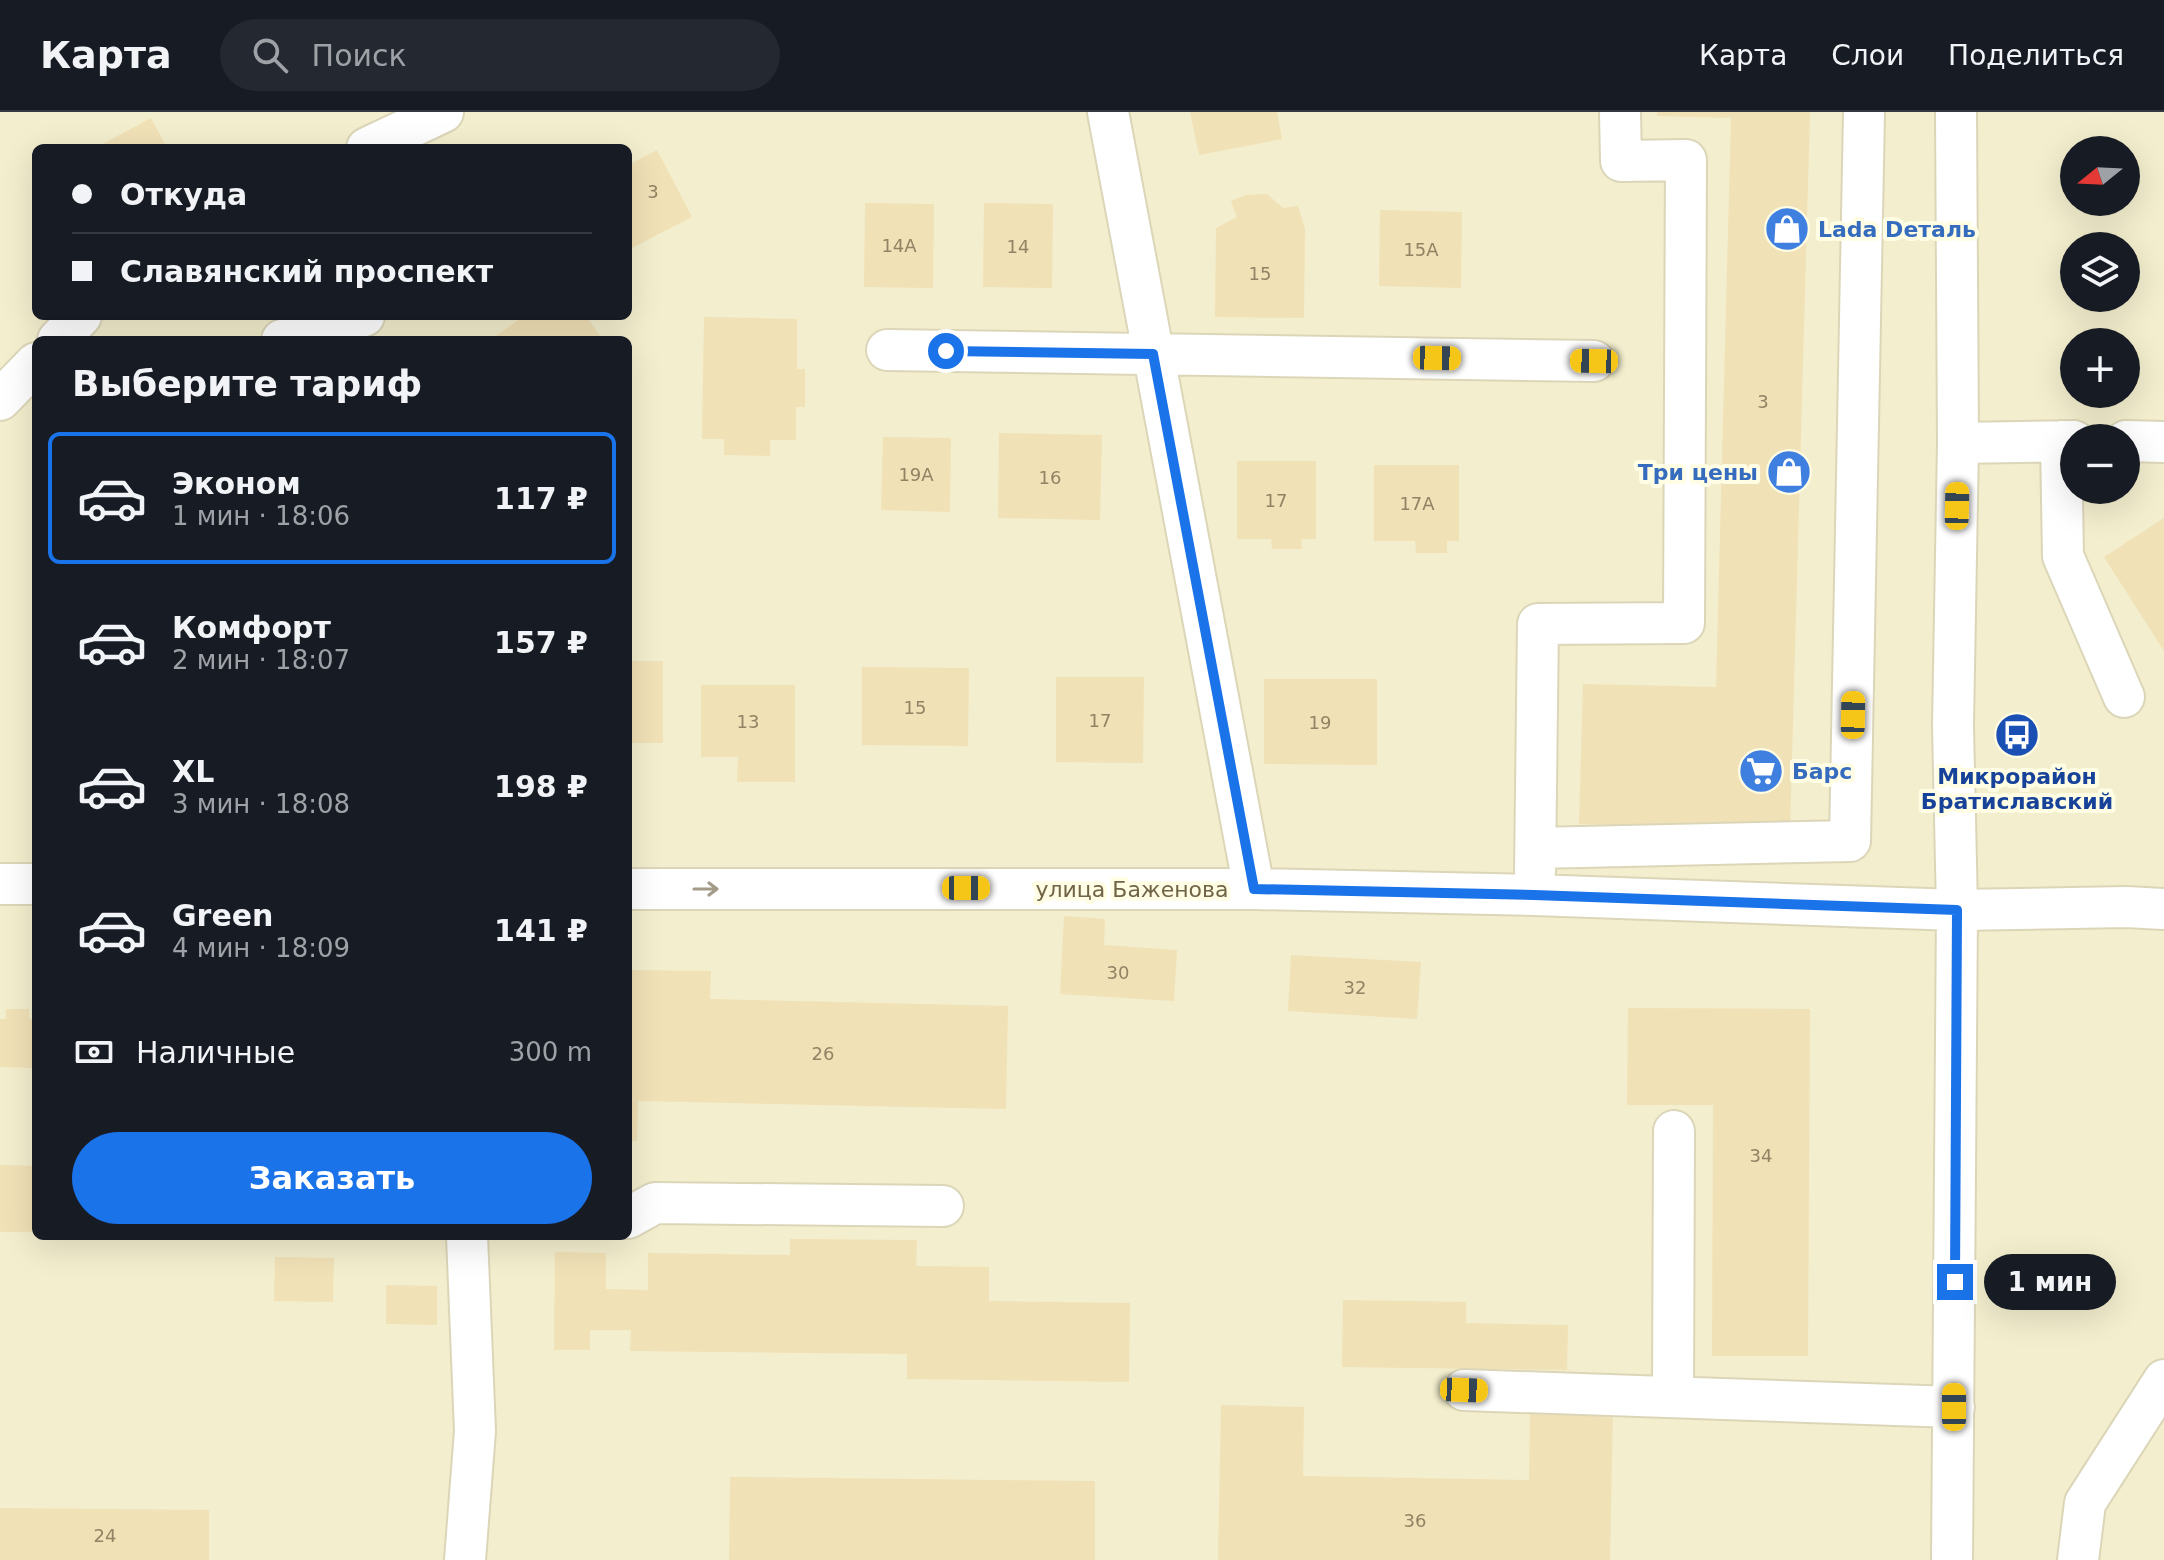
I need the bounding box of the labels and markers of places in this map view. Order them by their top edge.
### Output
shop icon: Lada Dеталь [1763,205,1811,253]
place label: Lada Dеталь [1818,217,1976,242]
shop icon: Три цены [1765,448,1813,496]
place label: Три цены [1638,460,1758,485]
bus stop icon: Микрорайон Братиславский [1993,711,2041,759]
supermarket icon: Барс [1737,747,1785,795]
place label: Барс [1792,759,1852,784]
place label: Микрорайон Братиславский [1921,764,2113,814]

